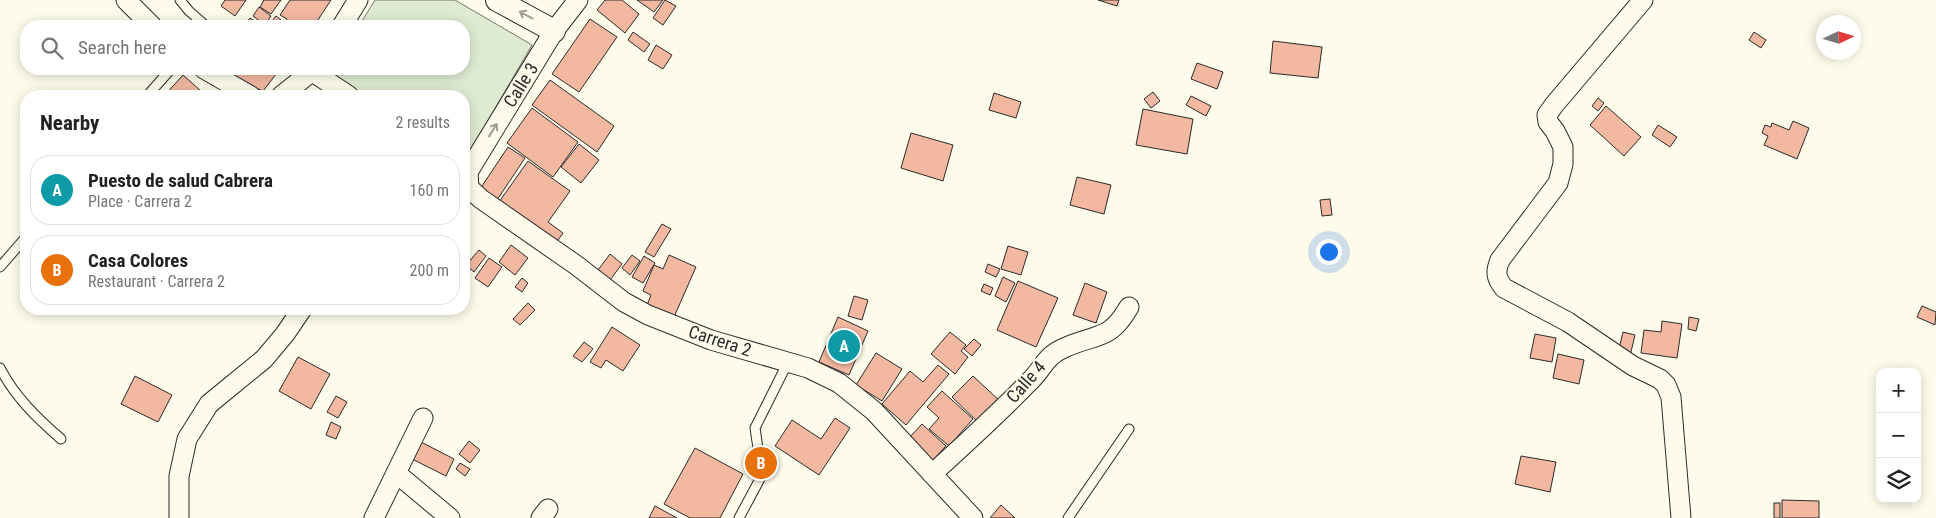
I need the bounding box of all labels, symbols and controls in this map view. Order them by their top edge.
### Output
one-way arrow [519,10,534,20]
north arrow [1816,15,1861,60]
search box [20,20,470,75]
icon: search [38,34,66,62]
text: Search here [78,36,166,59]
street label: Calle 3 [499,59,542,111]
text: Nearby [40,111,99,135]
text: 2 results [395,113,450,132]
one-way arrow [489,124,499,138]
text: Puesto de salud Cabrera [88,169,273,192]
text: A [52,181,62,200]
text: 160 m [410,181,449,200]
text: Place · Carrera 2 [88,192,192,211]
your location [1316,239,1342,265]
text: Casa Colores [88,249,188,272]
text: B [53,261,61,280]
text: 200 m [410,261,449,280]
text: Restaurant · Carrera 2 [88,272,225,291]
street label: Carrera 2 [686,321,754,361]
pin: A [828,327,860,365]
street label: Calle 4 [1002,356,1050,407]
map controls [1876,368,1921,503]
button: + [1876,368,1921,413]
button: − [1876,413,1921,458]
pin: B [745,444,777,482]
button: layers [1876,458,1921,503]

